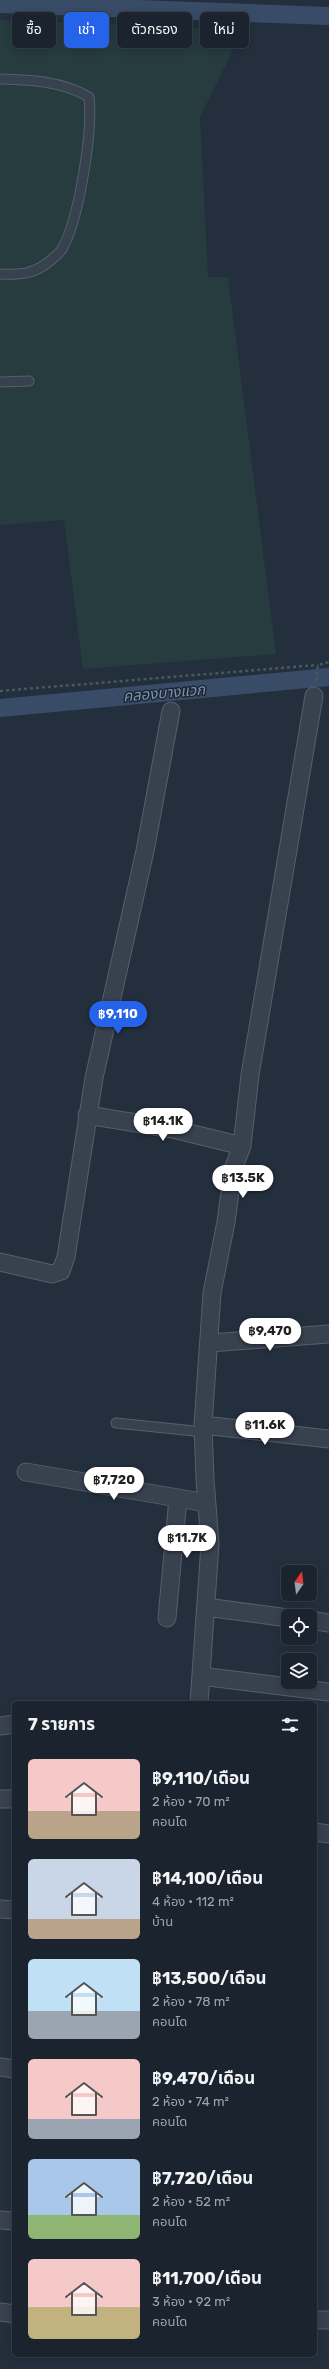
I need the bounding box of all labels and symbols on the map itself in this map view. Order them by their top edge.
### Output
water label: คลองบางแวก [122,680,207,706]
pin: ฿9,110 [85,1001,151,1035]
pin: ฿14.1K [130,1108,196,1142]
pin: ฿13.5K [210,1165,276,1199]
pin: ฿9,470 [237,1318,303,1352]
pin: ฿11.6K [232,1412,298,1446]
pin: ฿7,720 [81,1467,147,1501]
pin: ฿11.7K [154,1525,220,1559]
north arrow [281,1565,317,1601]

